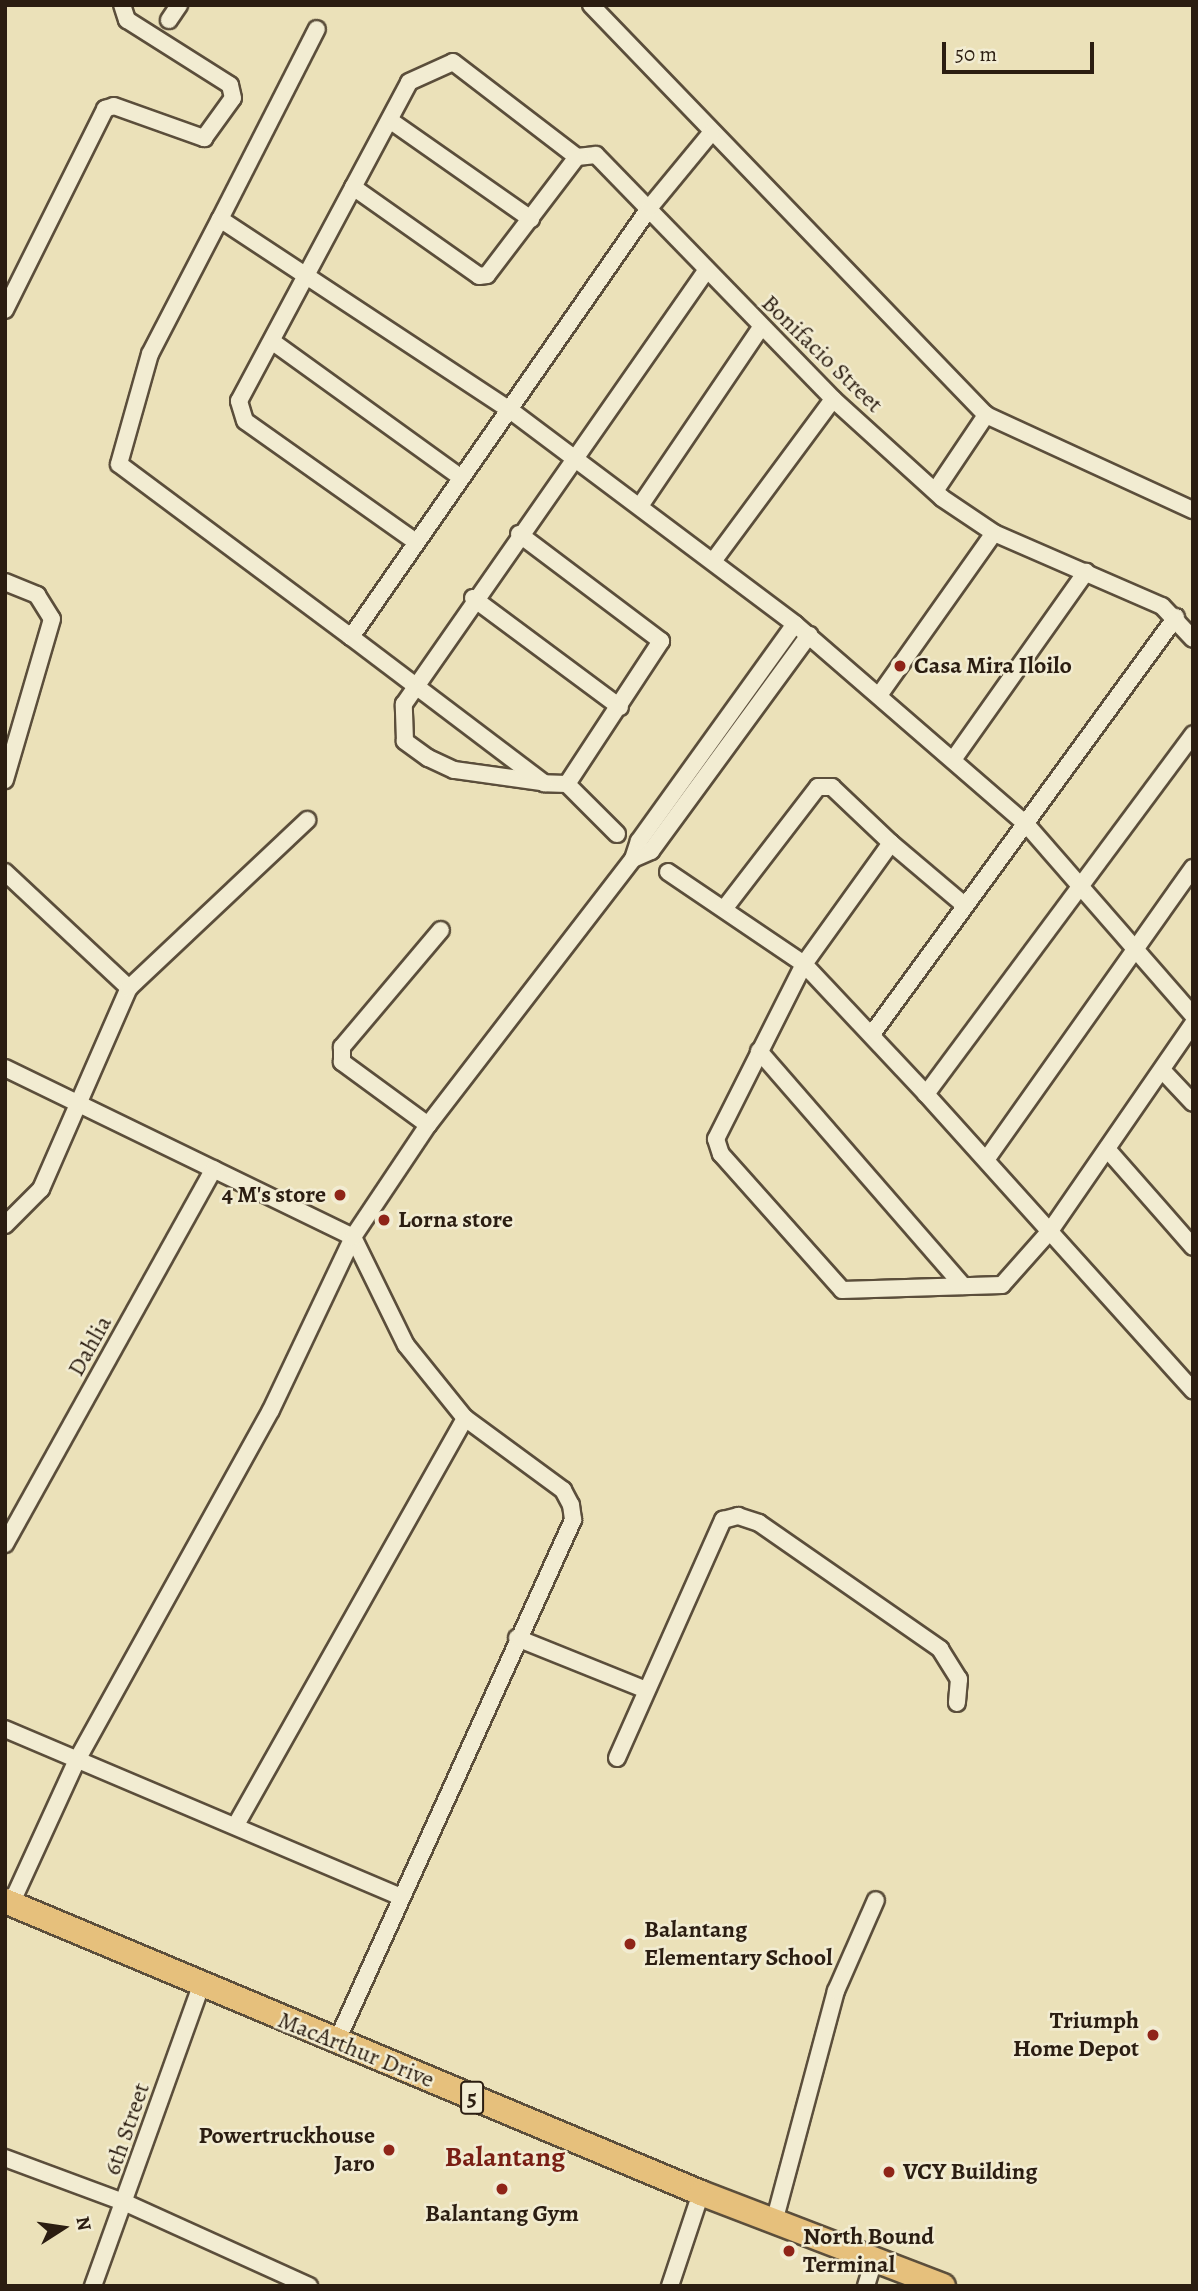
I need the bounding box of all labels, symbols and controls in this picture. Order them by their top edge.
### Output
scale bar [946,28,1098,72]
text: 50 m [955,40,997,68]
street label: Bonifacio Street [755,289,889,419]
place label: Casa Mira Iloilo [914,652,1072,680]
marker: Casa Mira Iloilo [892,658,908,674]
place label: 4 M's store [222,1181,326,1209]
marker: 4 M's store [332,1187,348,1203]
place label: Lorna store [398,1206,513,1234]
marker: Lorna store [376,1212,392,1228]
street label: Dahlia [62,1311,118,1381]
place label: Balantang Elementary School [644,1916,832,1972]
marker: Balantang Elementary School [622,1936,638,1952]
street label: MacArthur Drive [274,2006,438,2094]
place label: Triumph Home Depot [1013,2007,1139,2063]
marker: Triumph Home Depot [1145,2027,1161,2043]
road number: 5 [460,2078,484,2118]
street label: 6th Street [98,2079,156,2179]
place label: Powertruckhouse Jaro [199,2122,375,2178]
district label: Balantang [445,2140,565,2174]
marker: Powertruckhouse Jaro [381,2142,397,2158]
place label: VCY Building [903,2158,1038,2186]
marker: VCY Building [881,2164,897,2180]
marker: Balantang Gym [494,2181,510,2197]
north arrow [28,2193,98,2263]
place label: Balantang Gym [425,2200,579,2228]
text: N [69,2214,98,2233]
place label: North Bound Terminal [803,2223,934,2279]
marker: North Bound Terminal [781,2243,797,2259]

